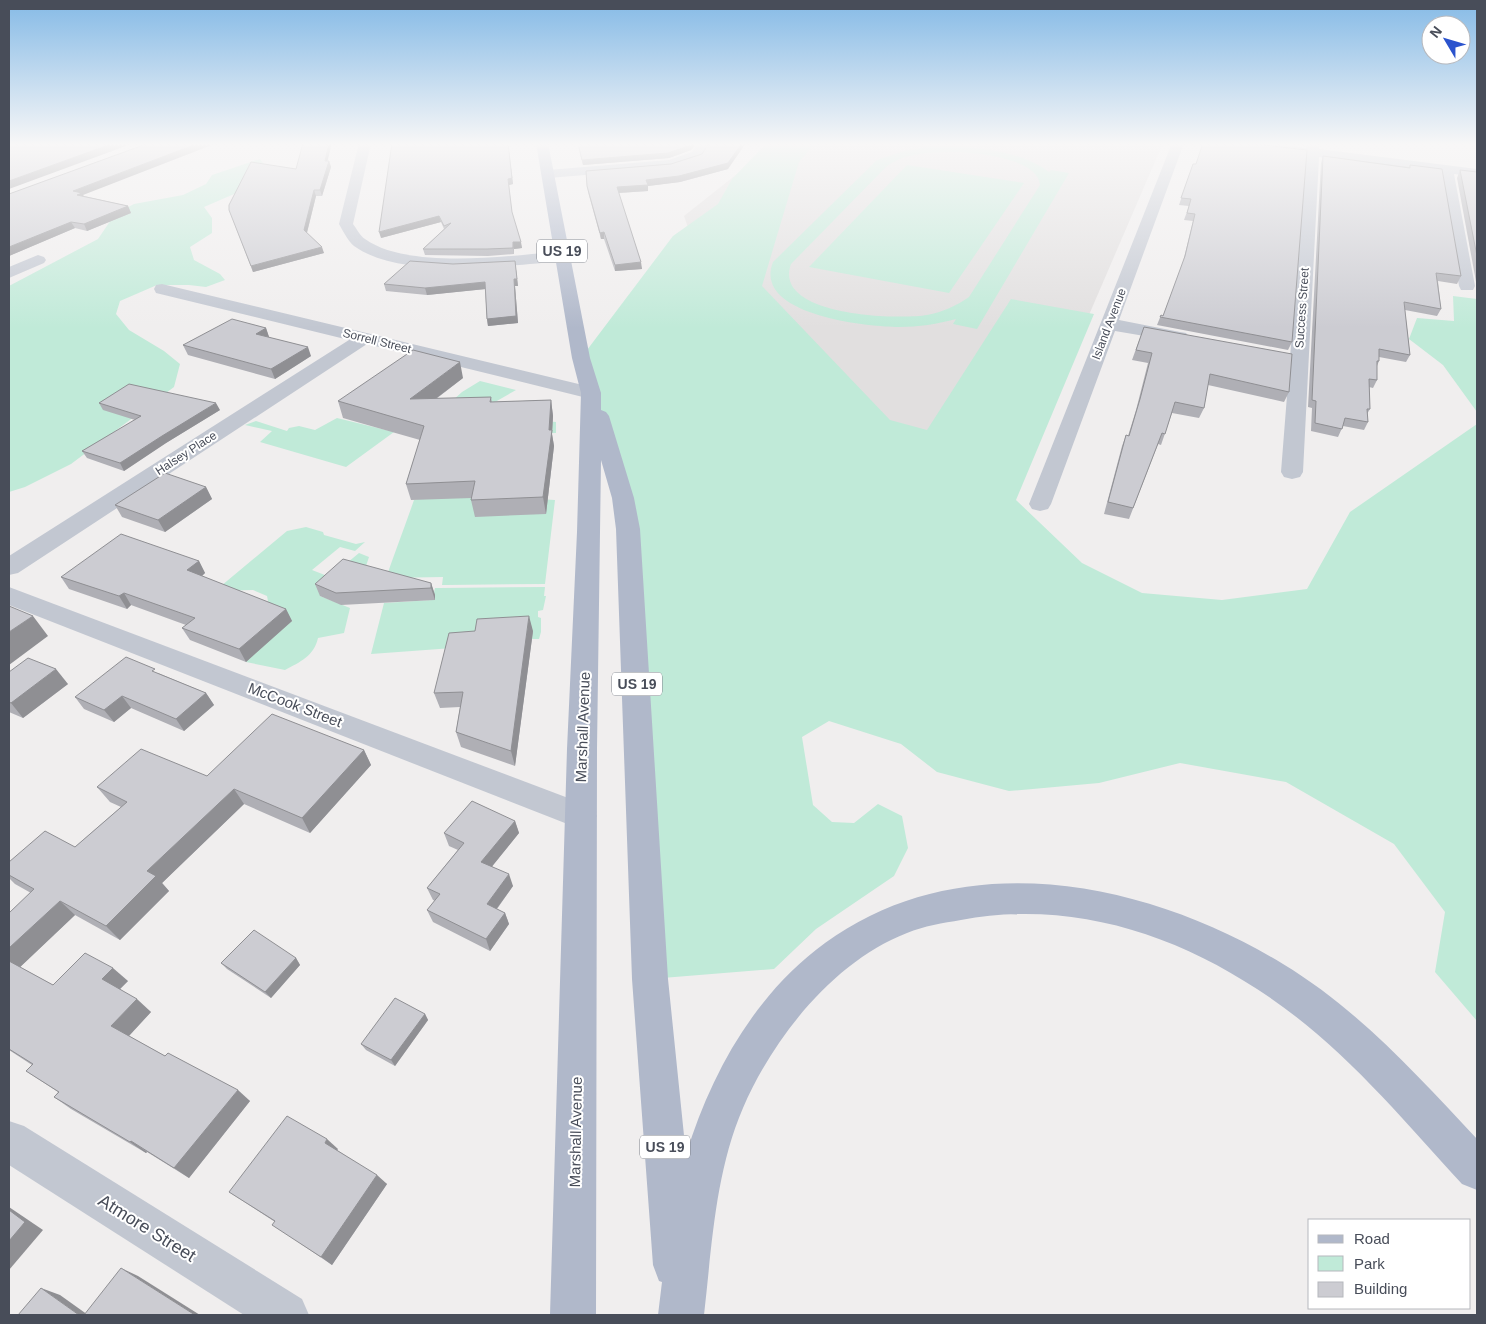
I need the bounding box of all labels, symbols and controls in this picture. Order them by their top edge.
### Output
north arrow [1421,15,1471,65]
text: N [1426,23,1445,41]
road number: US 19 [537,240,587,262]
street label: Success Street [1292,267,1312,349]
street label: Island Avenue [1089,286,1129,362]
street label: Sorrell Street [341,326,413,356]
street label: Halsey Place [153,428,219,478]
street label: Marshall Avenue [572,671,593,783]
road number: US 19 [612,672,662,696]
street label: McCook Street [246,679,345,731]
street label: Marshall Avenue [566,1077,585,1187]
road number: US 19 [640,1136,690,1158]
street label: Atmore Street [95,1190,199,1266]
legend [1308,1219,1471,1309]
text: Road [1354,1230,1390,1247]
text: Park [1354,1255,1385,1272]
text: Building [1354,1280,1407,1297]

